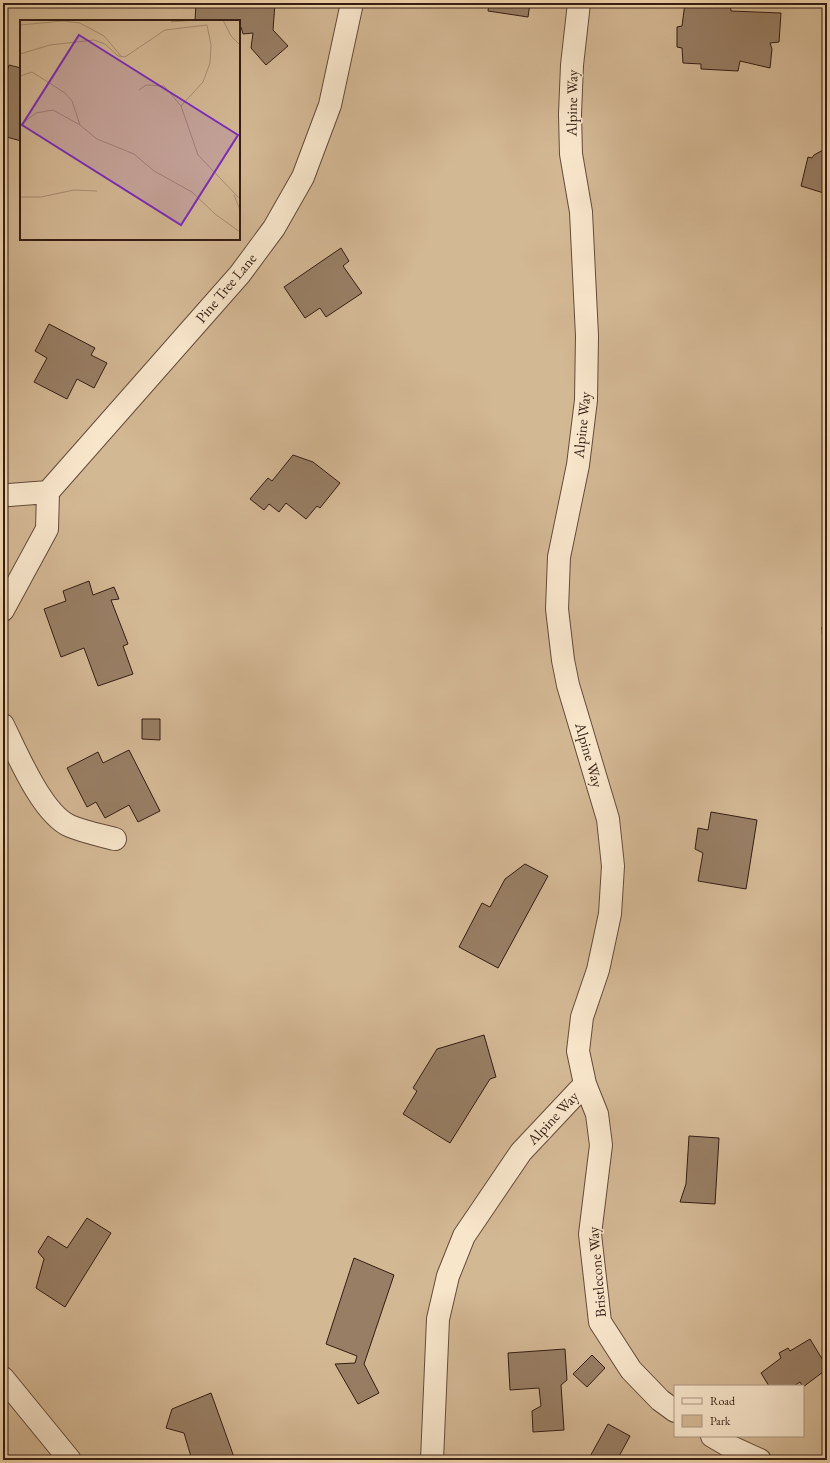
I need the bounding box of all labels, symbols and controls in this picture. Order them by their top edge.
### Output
inset map [20,20,240,240]
street label: Alpine Way [561,69,582,138]
street label: Pine Tree Lane [191,249,260,326]
street label: Alpine Way [568,390,594,460]
street label: Alpine Way [571,719,608,790]
street label: Alpine Way [522,1086,583,1149]
street label: Bristlecone Way [583,1225,610,1318]
legend [674,1385,804,1437]
text: Road [710,1393,736,1409]
text: Park [710,1413,731,1429]

